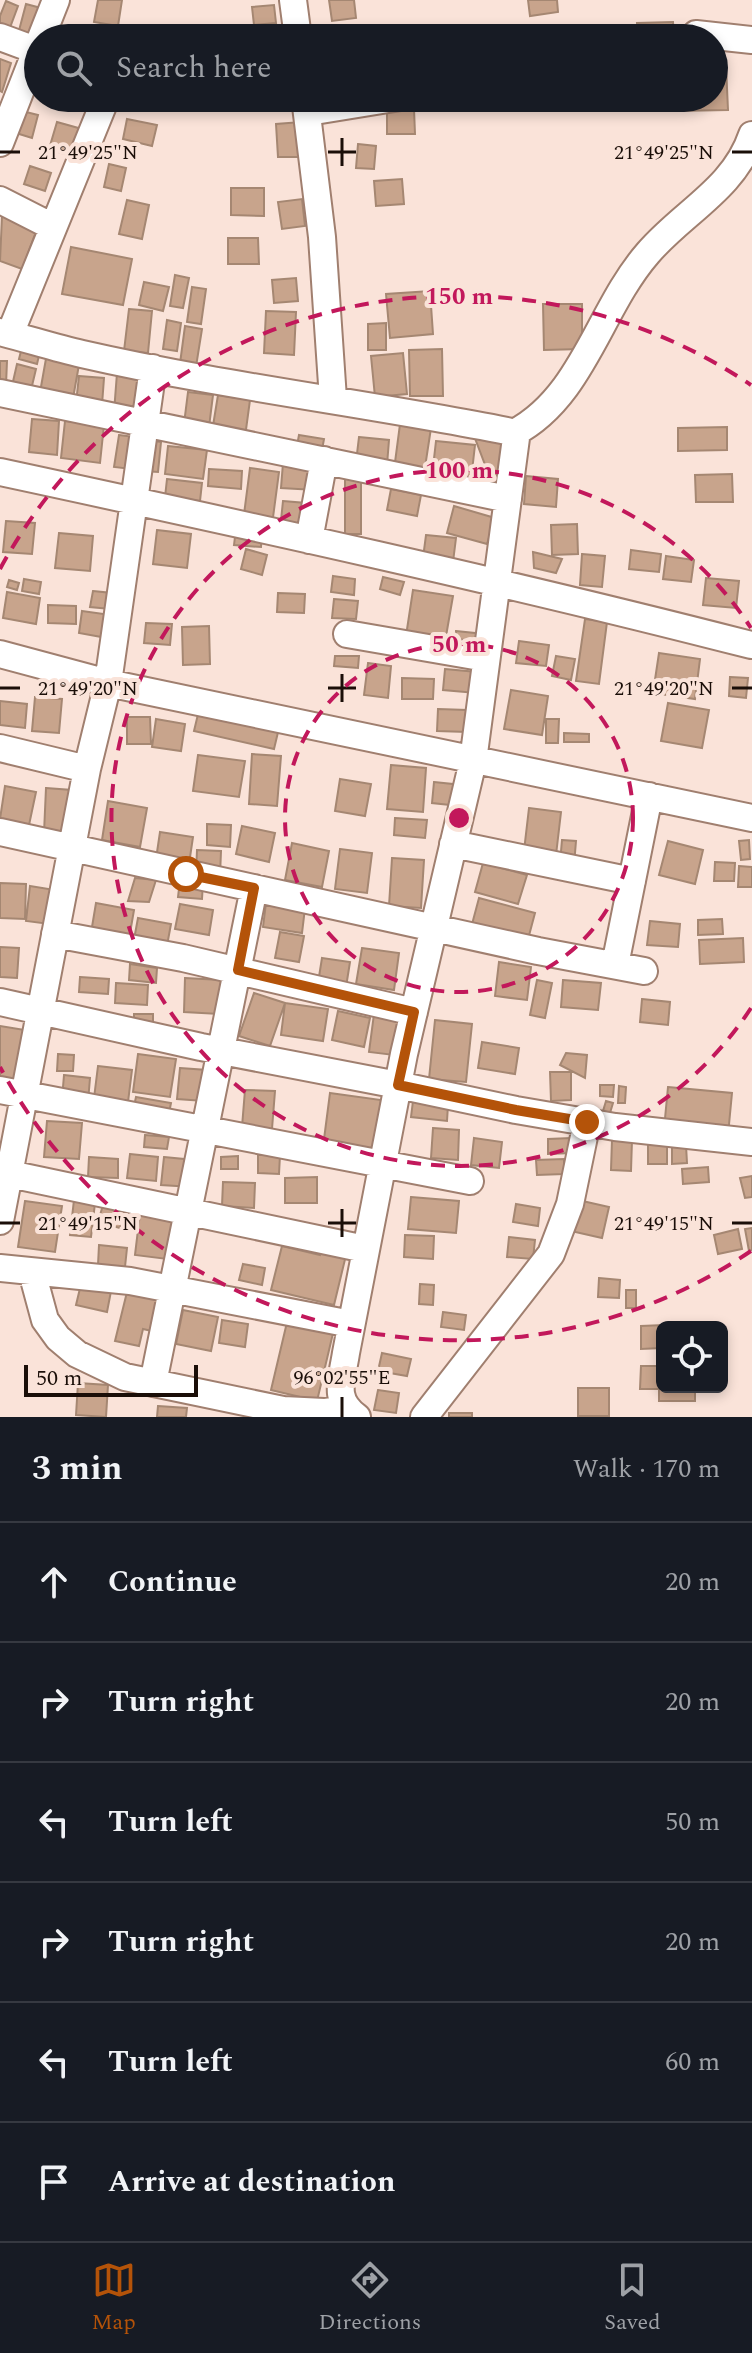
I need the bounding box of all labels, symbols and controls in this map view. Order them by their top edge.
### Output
search box [24,24,728,112]
text: Search here [116,45,272,91]
icon: search [52,46,96,90]
text: 21°49'25"N [38,138,138,168]
text: 21°49'25"N [614,138,714,168]
text: 150 m [425,279,493,315]
text: 100 m [425,453,493,489]
text: 50 m [432,627,487,663]
text: 21°49'20"N [38,674,138,704]
text: 21°49'20"N [614,674,714,704]
centre of rings [445,804,473,832]
route start [168,856,204,892]
route end [569,1104,605,1140]
text: 21°49'15"N [38,1209,138,1239]
text: 21°49'15"N [614,1209,714,1239]
map controls [656,1321,728,1393]
button: locate [656,1321,728,1393]
scale bar [24,1361,198,1397]
text: 50 m [36,1362,82,1395]
text: 96°02'55"E [293,1363,391,1393]
text: 3 min [32,1443,122,1495]
text: Walk · 170 m [573,1449,720,1489]
text: Continue [108,1559,237,1605]
icon: ahead [32,1560,76,1604]
text: 20 m [665,1562,720,1602]
text: Turn right [108,1679,254,1725]
icon: right [32,1680,76,1724]
text: 20 m [665,1682,720,1722]
text: Turn left [108,1799,233,1845]
icon: left [32,1800,76,1844]
text: 50 m [665,1802,720,1842]
text: Turn right [108,1919,254,1965]
icon: right [32,1920,76,1964]
text: 20 m [665,1922,720,1962]
text: Turn left [108,2039,233,2085]
icon: left [32,2040,76,2084]
text: 60 m [665,2042,720,2082]
text: Arrive at destination [108,2159,395,2205]
icon: arrive [32,2160,76,2204]
tab: Map [91,2258,136,2339]
tab: Directions [319,2258,421,2339]
tab: Saved [604,2258,661,2339]

